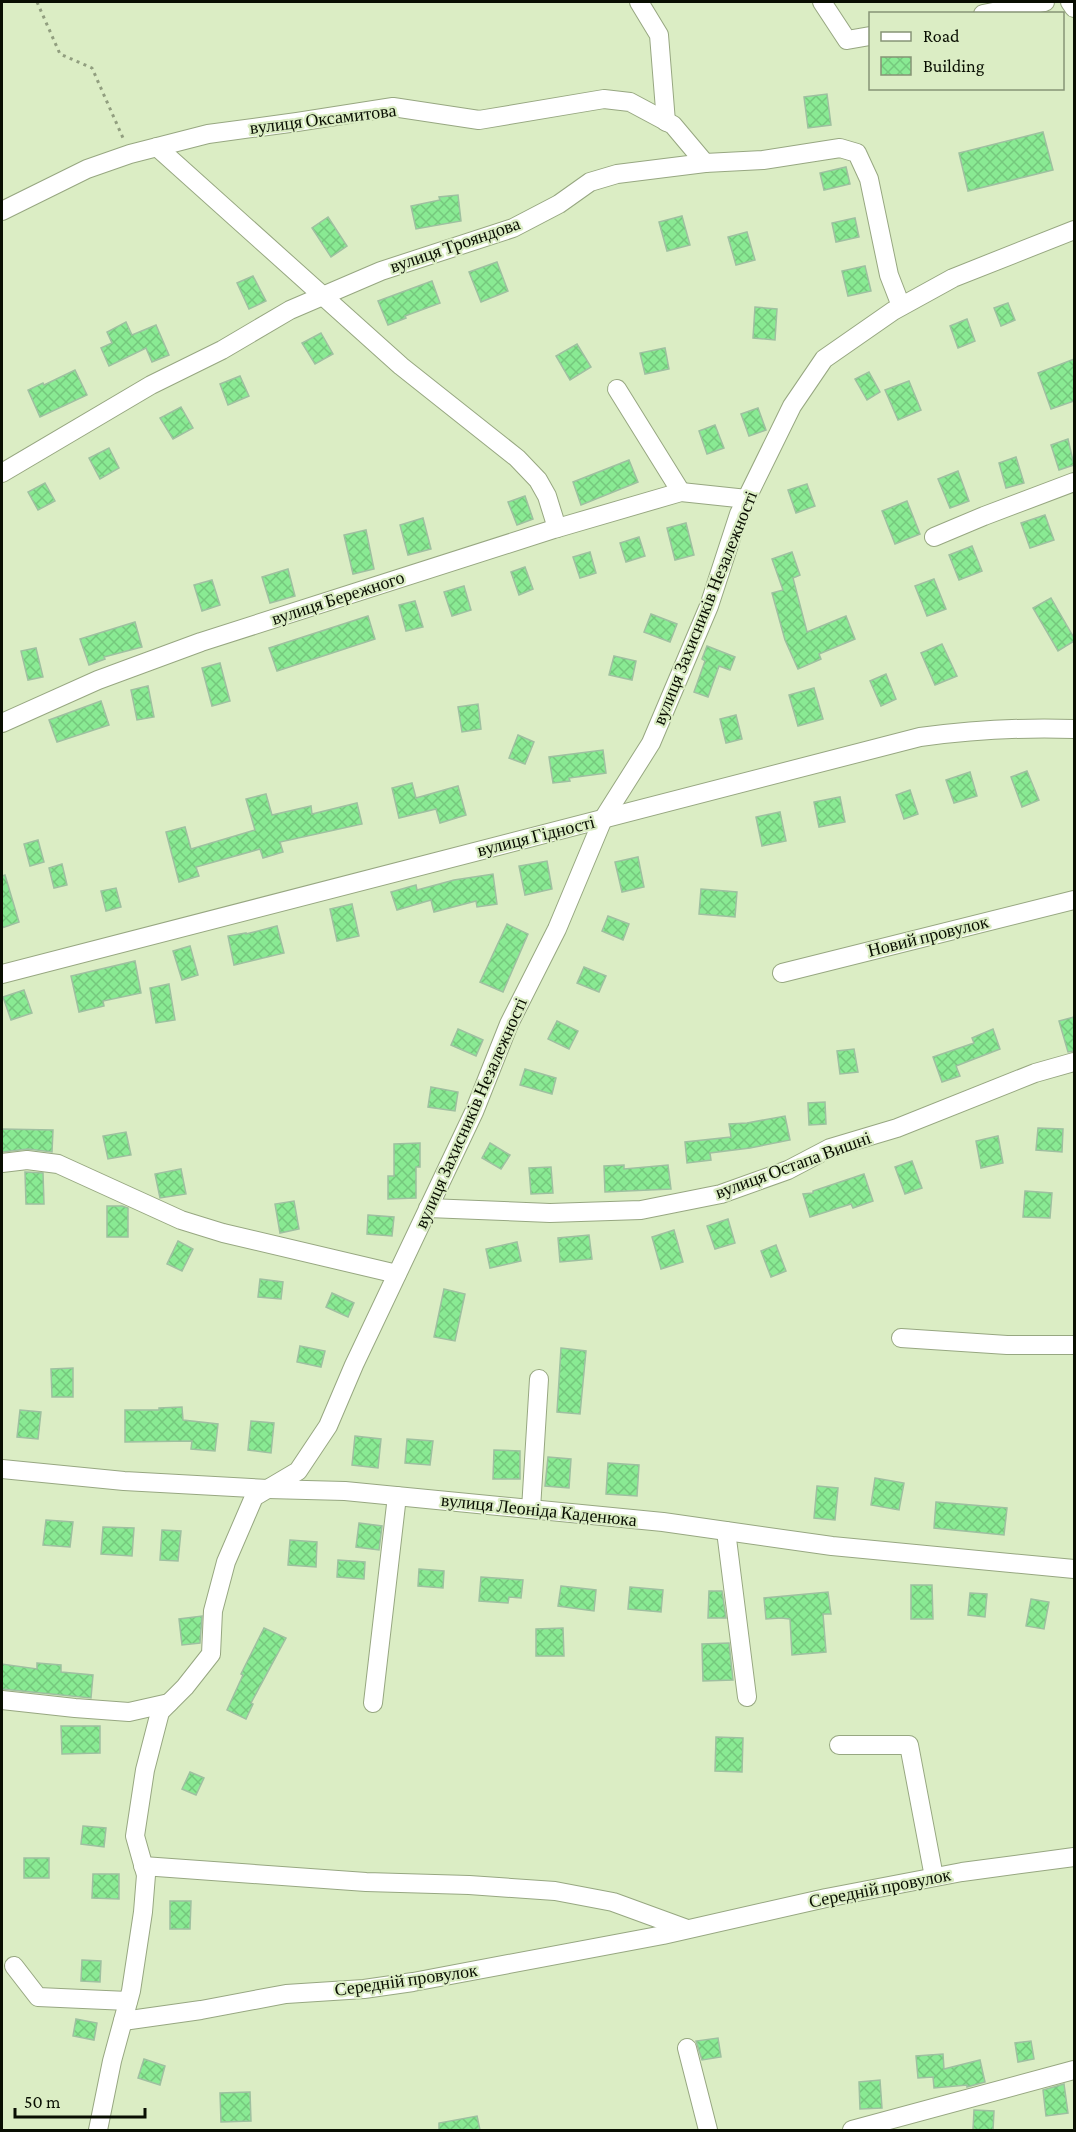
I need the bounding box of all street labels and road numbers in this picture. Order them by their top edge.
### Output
street label: вулиця Оксамитова [249,100,397,138]
street label: вулиця Трояндова [387,213,523,277]
street label: вулиця Захисників Незалежності [649,488,761,728]
street label: вулиця Бережного [269,567,407,629]
street label: вулиця Гідності [475,812,597,860]
street label: Новий провулок [866,911,991,961]
street label: вулиця Захисників Незалежності [411,995,531,1231]
street label: вулиця Остапа Вишні [713,1128,873,1202]
street label: вулиця Леоніда Каденюка [440,1490,638,1530]
street label: Середній провулок [807,1864,953,1912]
street label: Середній провулок [333,1960,479,2000]

